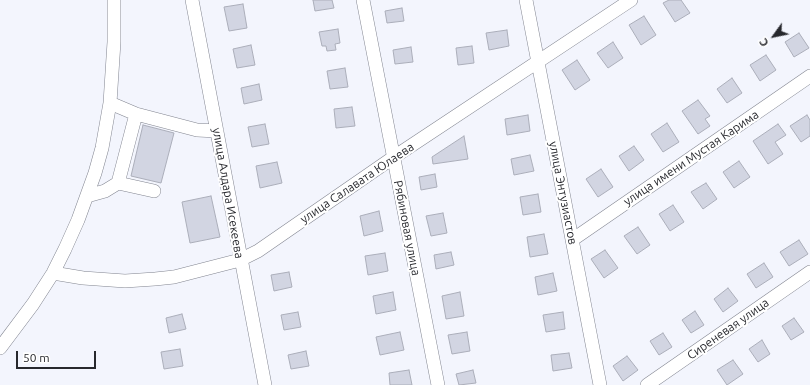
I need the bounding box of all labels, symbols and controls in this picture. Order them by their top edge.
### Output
north arrow [754,16,794,56]
text: С [757,36,771,49]
street label: улица имени Мустая Карима [621,107,761,209]
street label: улица Алдара Исекеева [209,126,247,260]
street label: улица Салавата Юлаева [297,140,417,226]
street label: улица Энтузиастов [546,140,580,246]
street label: Рябиновая улица [391,179,423,277]
street label: Сиреневая улица [684,295,772,363]
scale bar [18,343,98,369]
text: 50 m [23,351,50,364]

